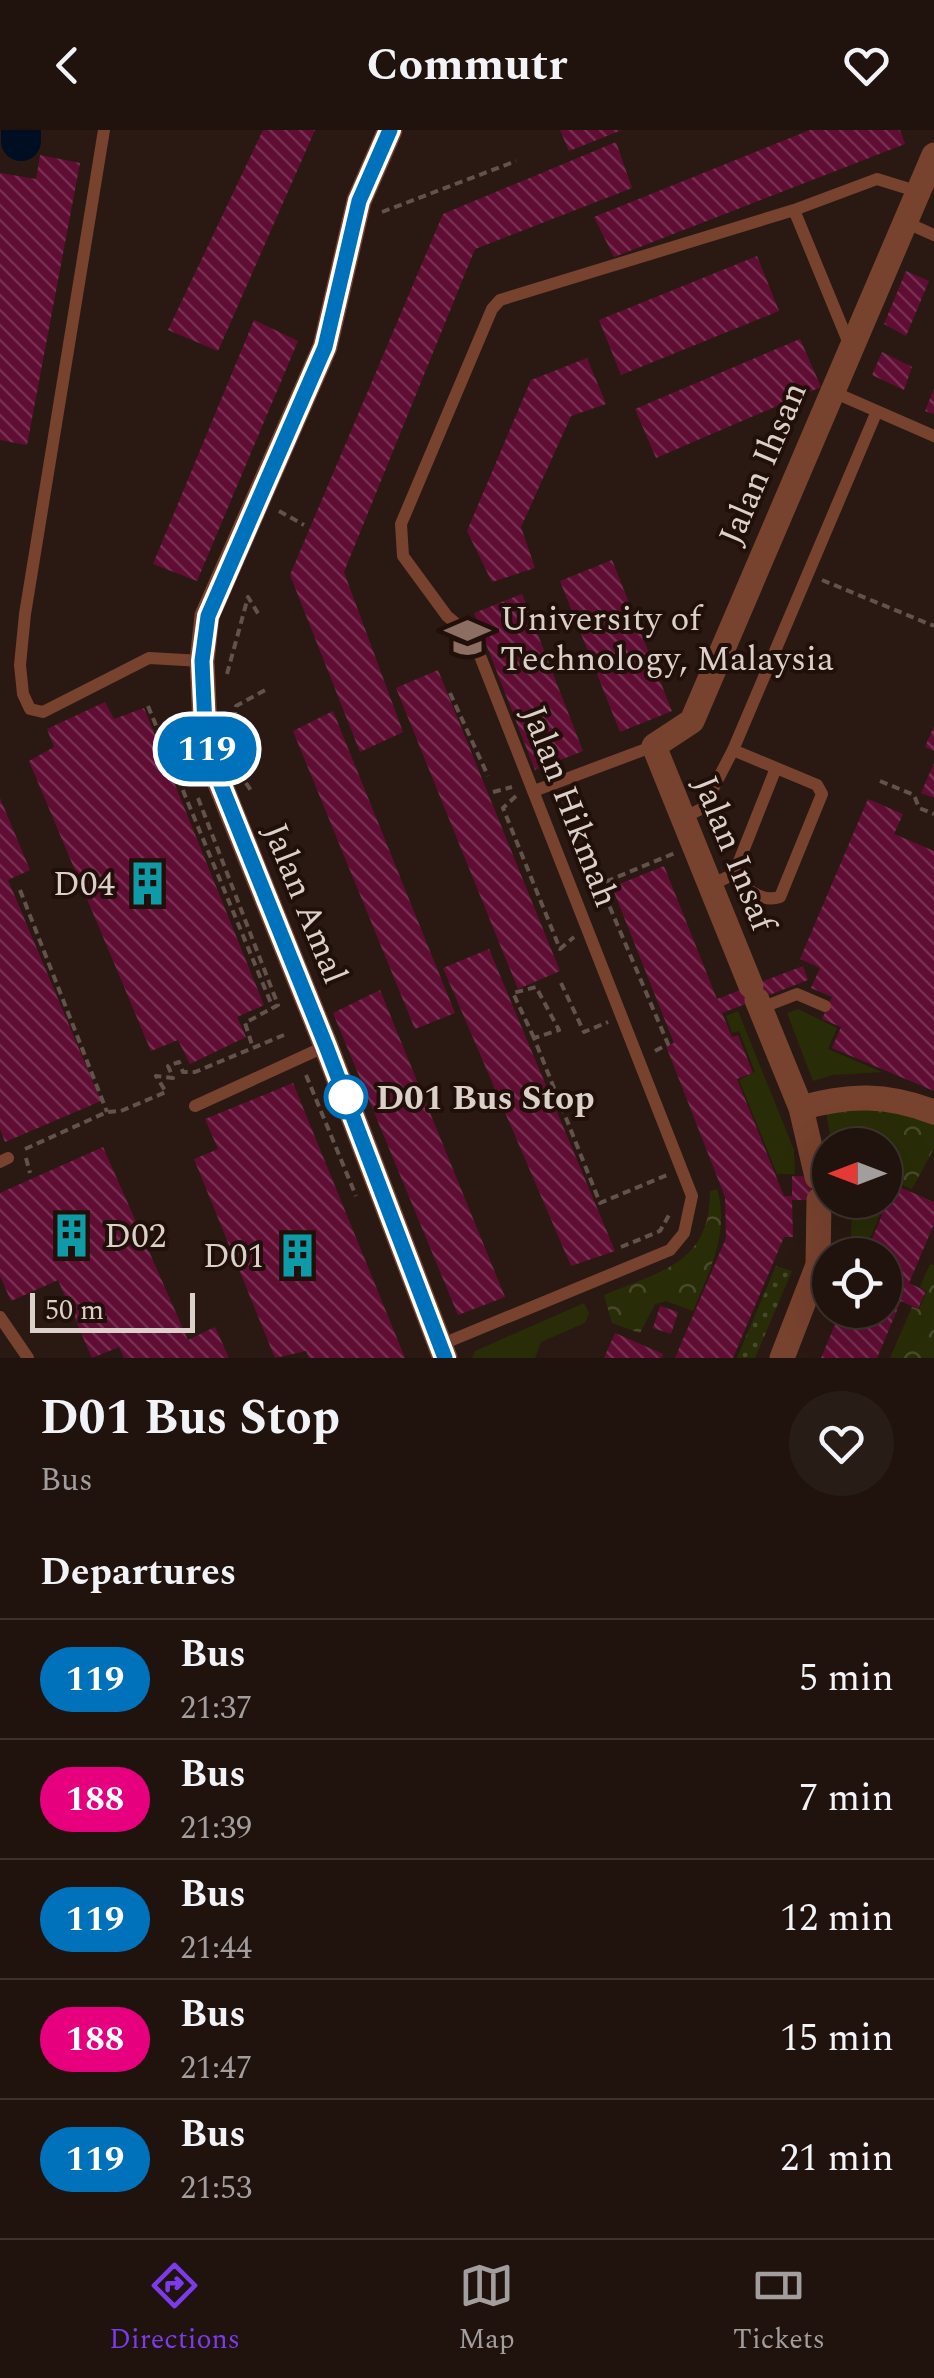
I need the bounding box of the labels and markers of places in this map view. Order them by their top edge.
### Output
place label: University of Technology, Malaysia [500,593,834,686]
school or university icon: University of Technology, Malaysia [443,614,491,662]
place label: D04 [53,858,115,911]
building icon: D04 [124,859,172,907]
place label: D01 Bus Stop [376,1072,595,1125]
marker: D01 Bus Stop [325,1076,367,1118]
place label: D02 [104,1210,166,1263]
building icon: D02 [47,1211,95,1259]
place label: D01 [203,1230,265,1283]
building icon: D01 [274,1231,322,1279]

